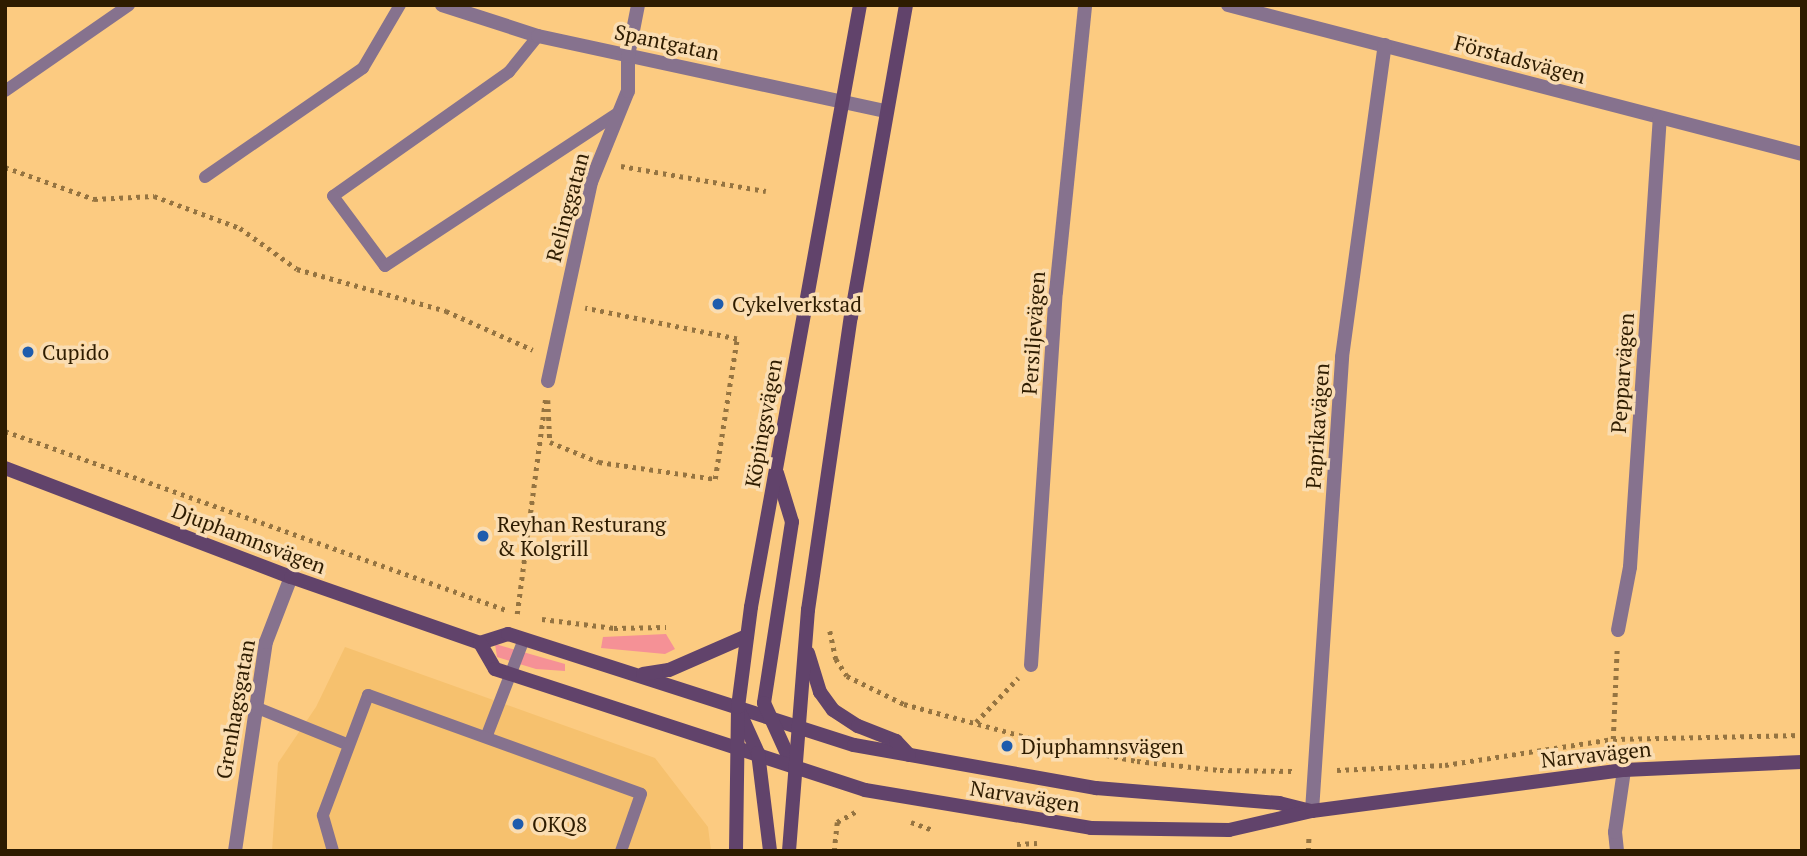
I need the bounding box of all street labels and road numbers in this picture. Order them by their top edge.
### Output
street label: Spantgatan [612,19,722,65]
street label: Förstadsvägen [1452,29,1588,89]
street label: Relinggatan [540,150,594,264]
street label: Persiljevägen [1016,270,1050,396]
street label: Pepparvägen [1605,312,1639,434]
street label: Köpingsvägen [739,357,787,489]
street label: Paprikavägen [1300,362,1334,490]
street label: Djuphamnsvägen [168,497,330,579]
street label: Grenhagsgatan [210,637,260,781]
street label: Narvavägen [1539,736,1653,772]
street label: Narvavägen [968,775,1082,817]

